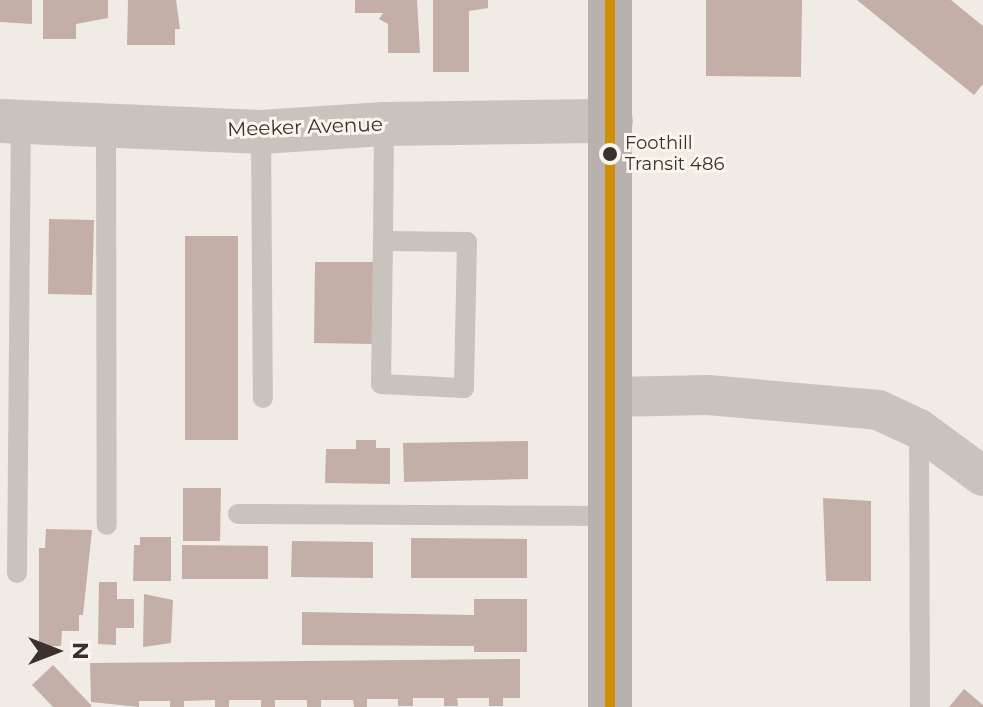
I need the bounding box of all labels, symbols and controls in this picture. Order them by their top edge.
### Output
street label: Meeker Avenue [227,112,383,142]
place label: Foothill Transit 486 [625,133,724,176]
marker: Foothill Transit 486 [602,146,618,162]
north arrow [16,611,96,691]
text: N [67,642,94,660]

